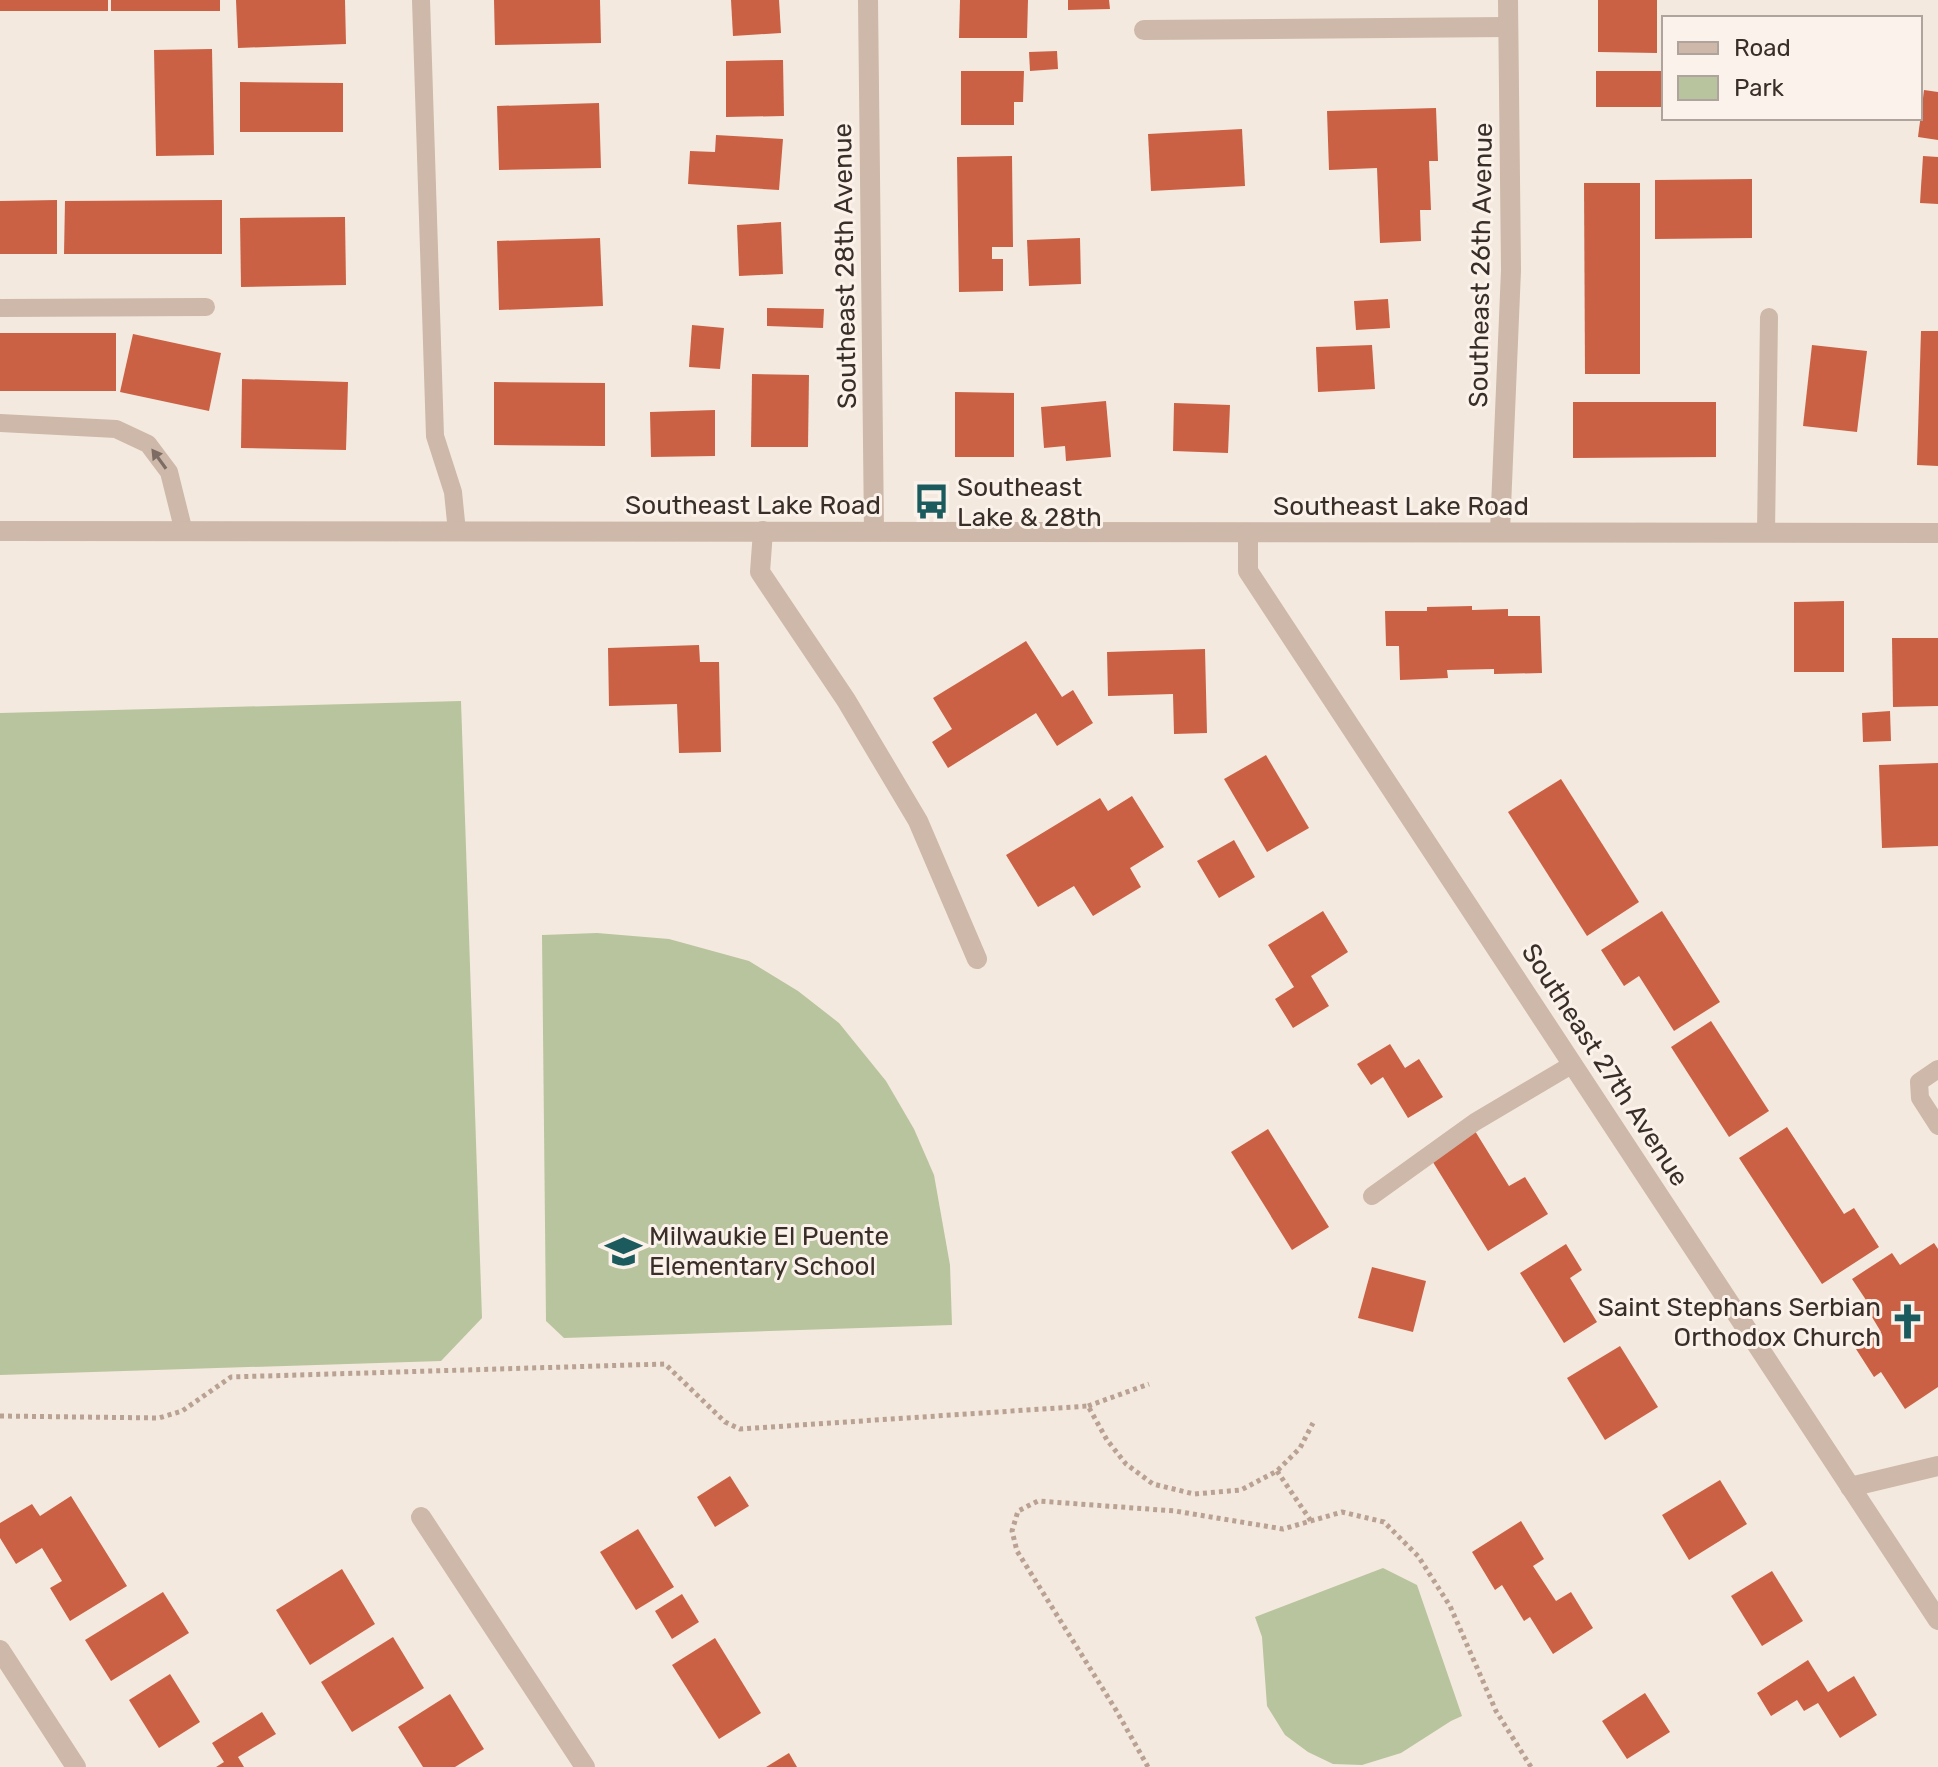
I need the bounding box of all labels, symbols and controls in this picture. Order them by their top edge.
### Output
legend [1662,16,1922,120]
text: Road [1734,34,1791,62]
text: Park [1734,74,1785,102]
street label: Southeast 26th Avenue [1463,122,1499,408]
street label: Southeast 28th Avenue [827,123,863,409]
one-way arrow [151,449,167,469]
place label: Southeast Lake & 28th [957,472,1102,533]
bus stop icon: Southeast Lake & 28th [912,483,950,521]
street label: Southeast Lake Road [625,490,881,521]
street label: Southeast Lake Road [1273,491,1529,522]
street label: Southeast 27th Avenue [1515,938,1695,1192]
place label: Milwaukie El Puente Elementary School [649,1221,889,1282]
school or university icon: Milwaukie El Puente Elementary School [604,1232,642,1270]
place label: Saint Stephans Serbian Orthodox Church [1598,1292,1881,1353]
church icon: Saint Stephans Serbian Orthodox Church [1888,1303,1926,1341]

